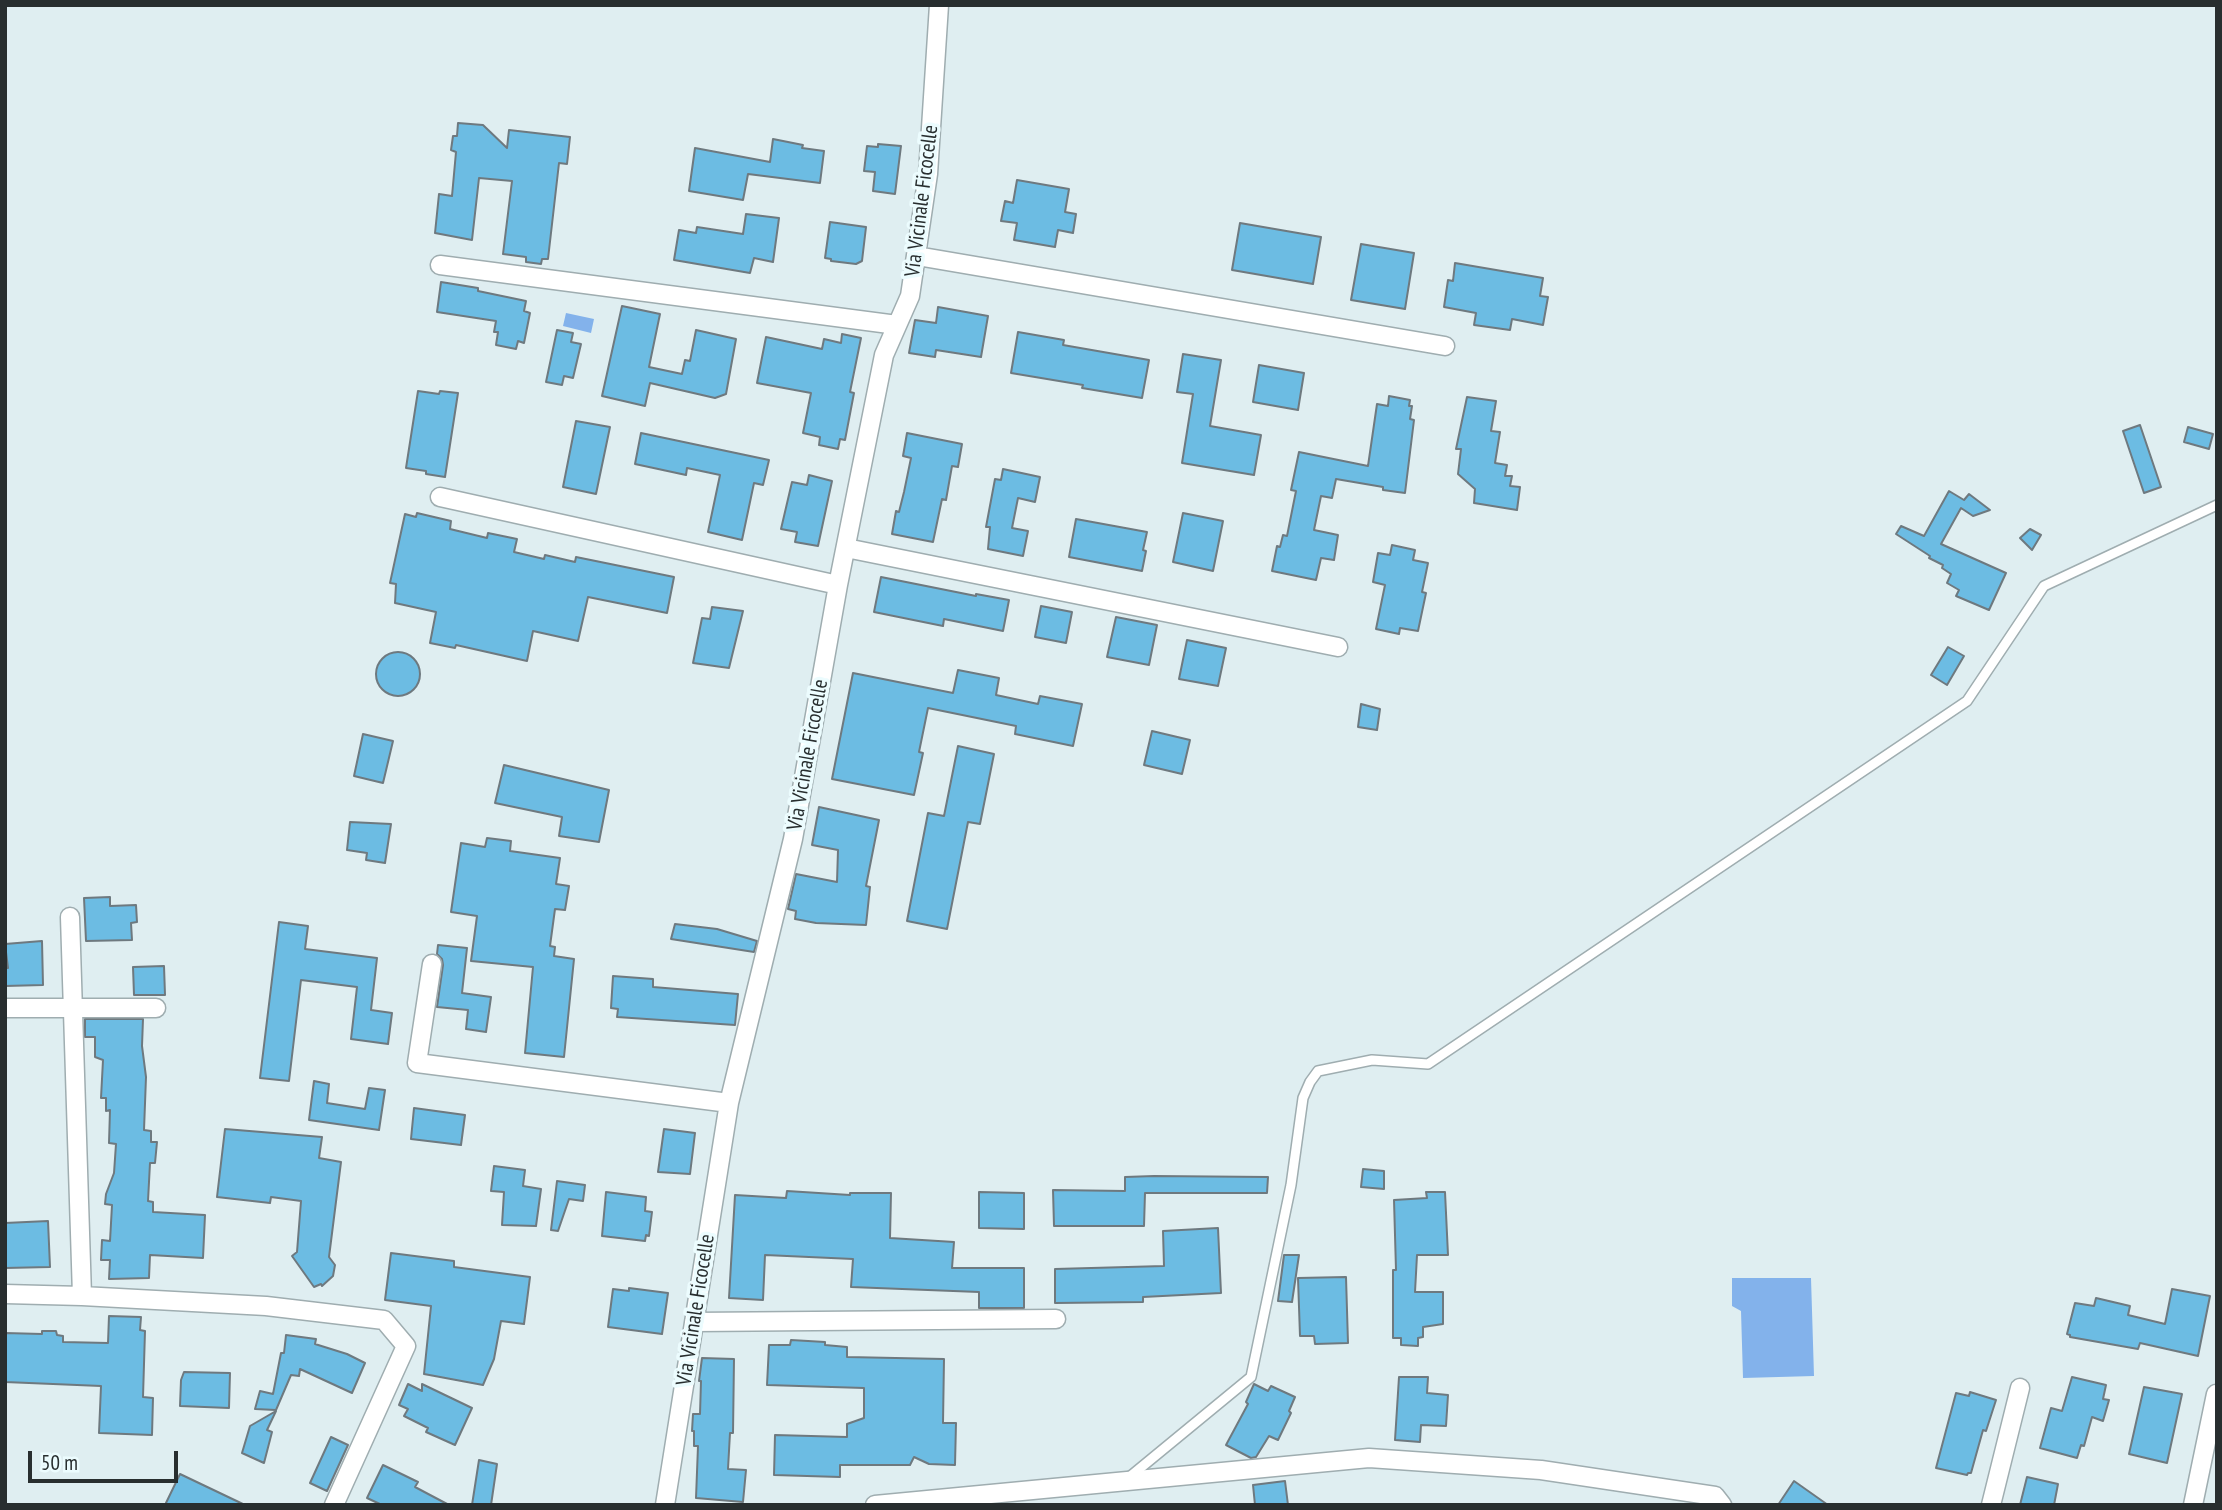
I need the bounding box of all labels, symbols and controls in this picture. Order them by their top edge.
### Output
street label: Via Vicinale Ficocelle [900,124,944,278]
street label: Via Vicinale Ficocelle [782,678,834,832]
street label: Via Vicinale Ficocelle [672,1233,720,1387]
scale bar [32,1436,182,1480]
text: 50 m [41,1449,78,1476]

